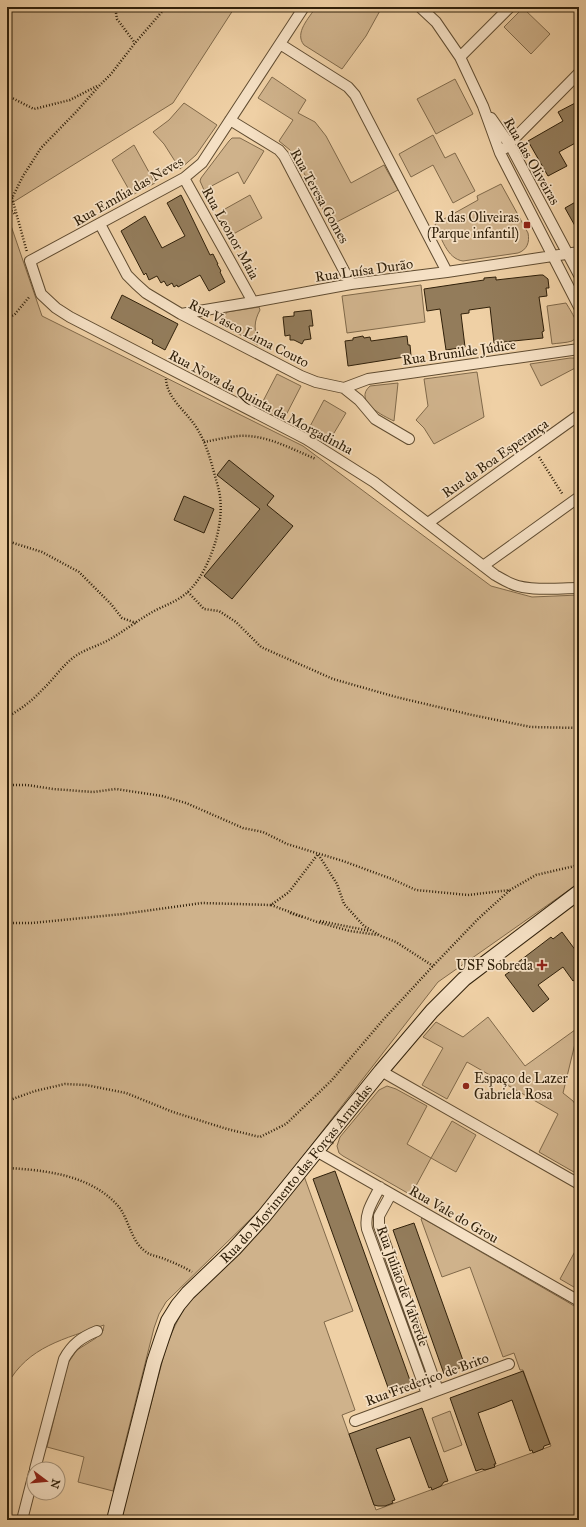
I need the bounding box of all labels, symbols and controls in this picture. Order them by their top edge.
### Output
street label: Rua das Oliveiras [500,115,563,208]
street label: Rua Teresa Gomes [287,146,353,246]
street label: Rua Emília das Neves [70,153,186,230]
street label: Rua Leonor Maia [198,184,263,282]
place label: R das Oliveiras (Parque infantil) [427,209,519,243]
marker: R das Oliveiras (Parque infantil) [522,220,532,230]
street label: Rua Luísa Durão [314,255,414,286]
street label: Rua Vasco Lima Couto [186,296,312,371]
street label: Rua Brunilde Júdice [401,336,517,370]
street label: Rua Nova da Quinta da Morgadinha [166,347,356,458]
street label: Rua da Boa Esperança [439,415,552,501]
place label: USF Sobreda [456,957,533,974]
marker: USF Sobreda [536,959,548,971]
place label: Espaço de Lazer Gabriela Rosa [474,1070,569,1103]
street label: Rua do Movimento das Forças Armadas [217,1081,376,1267]
marker: Espaço de Lazer Gabriela Rosa [461,1081,471,1091]
street label: Rua Vale do Grou [406,1182,502,1247]
street label: Rua Julião de Valverde [372,1224,432,1349]
street label: Rua Frederico de Brito [363,1349,491,1410]
north arrow [26,1461,66,1501]
text: N [47,1477,63,1491]

